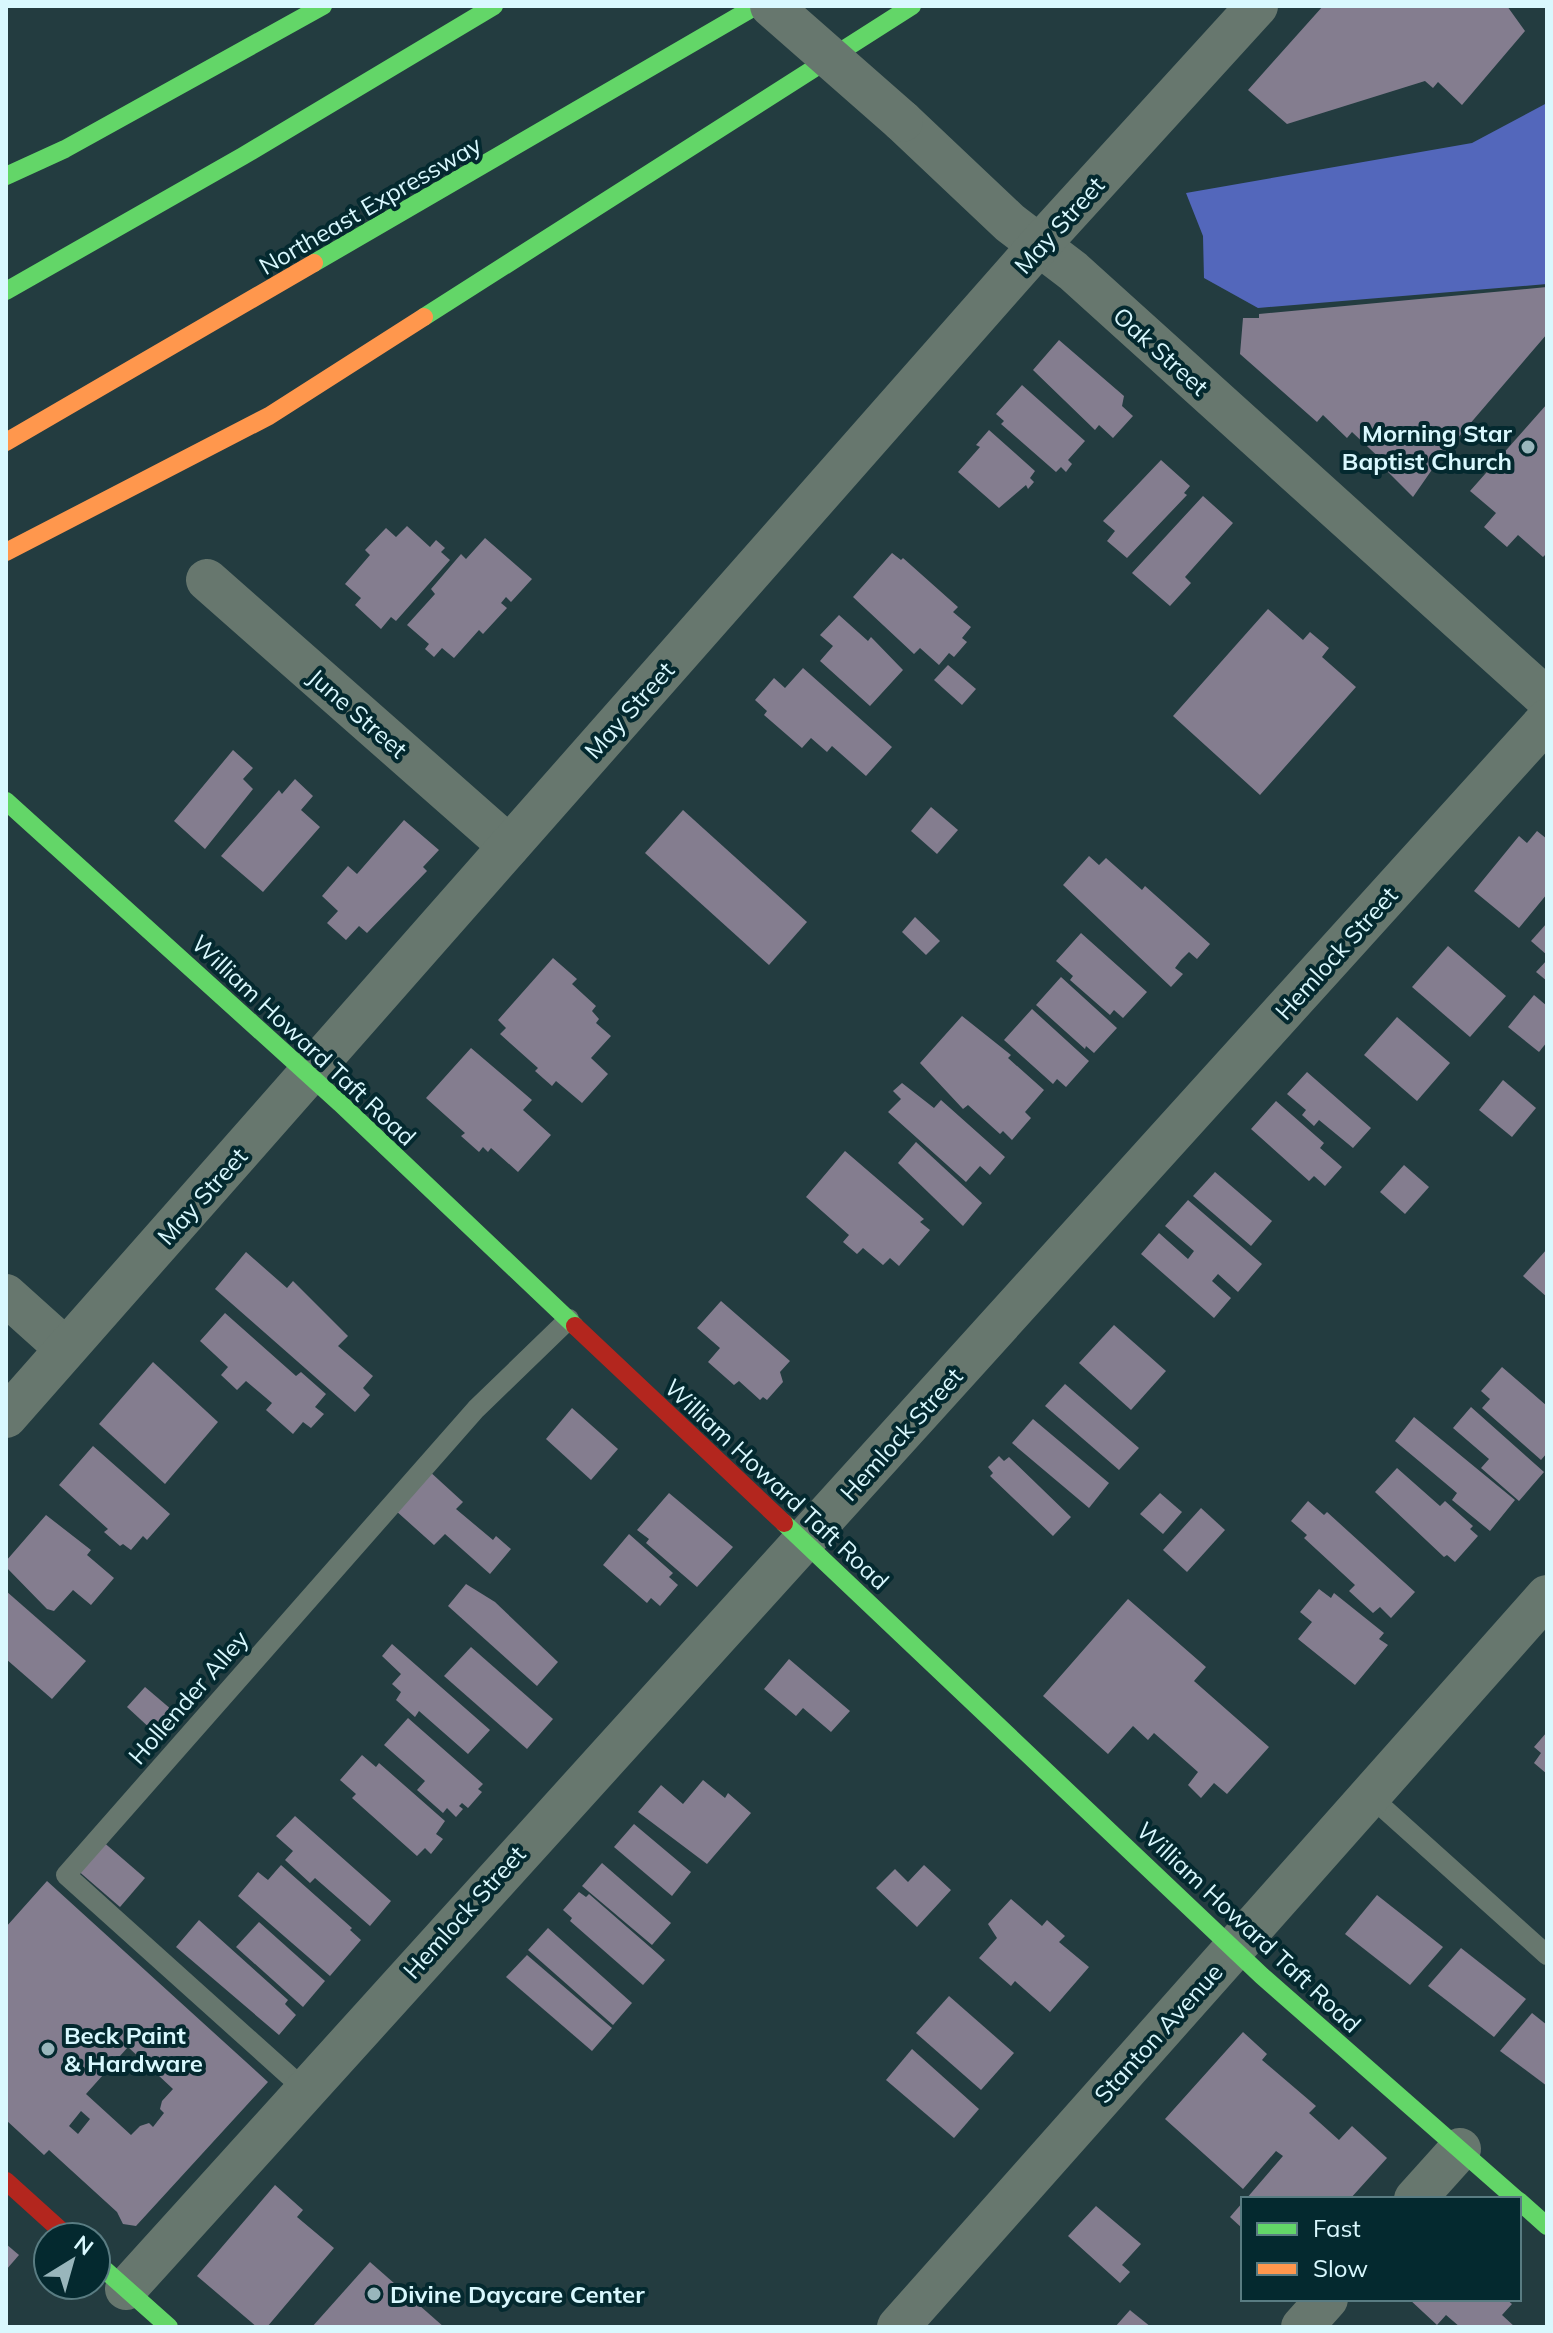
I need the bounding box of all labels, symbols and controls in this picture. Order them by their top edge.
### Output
street label: Northeast Expressway [254,129,487,281]
street label: May Street [1008,170,1110,280]
street label: Oak Street [1107,300,1215,402]
place label: Morning Star Baptist Church [1342,418,1513,476]
marker: Morning Star Baptist Church [1519,438,1537,456]
street label: May Street [578,655,680,765]
street label: June Street [302,662,414,764]
street label: Hemlock Street [1268,880,1404,1026]
street label: William Howard Taft Road [186,928,422,1152]
street label: May Street [151,1141,253,1251]
street label: Hemlock Street [833,1361,969,1507]
street label: William Howard Taft Road [659,1372,895,1596]
street label: Hollender Alley [122,1624,255,1770]
street label: William Howard Taft Road [1131,1815,1367,2039]
street label: Hemlock Street [396,1839,532,1985]
street label: Stanton Avenue [1087,1957,1229,2109]
place label: Beck Paint & Hardware [64,2020,203,2078]
marker: Beck Paint & Hardware [39,2040,57,2058]
legend [1241,2197,1521,2301]
text: Fast [1313,2213,1361,2243]
north arrow [32,2221,112,2301]
text: N [69,2229,99,2261]
text: Slow [1313,2253,1368,2283]
place label: Divine Daycare Center [390,2279,645,2309]
marker: Divine Daycare Center [365,2285,383,2303]

